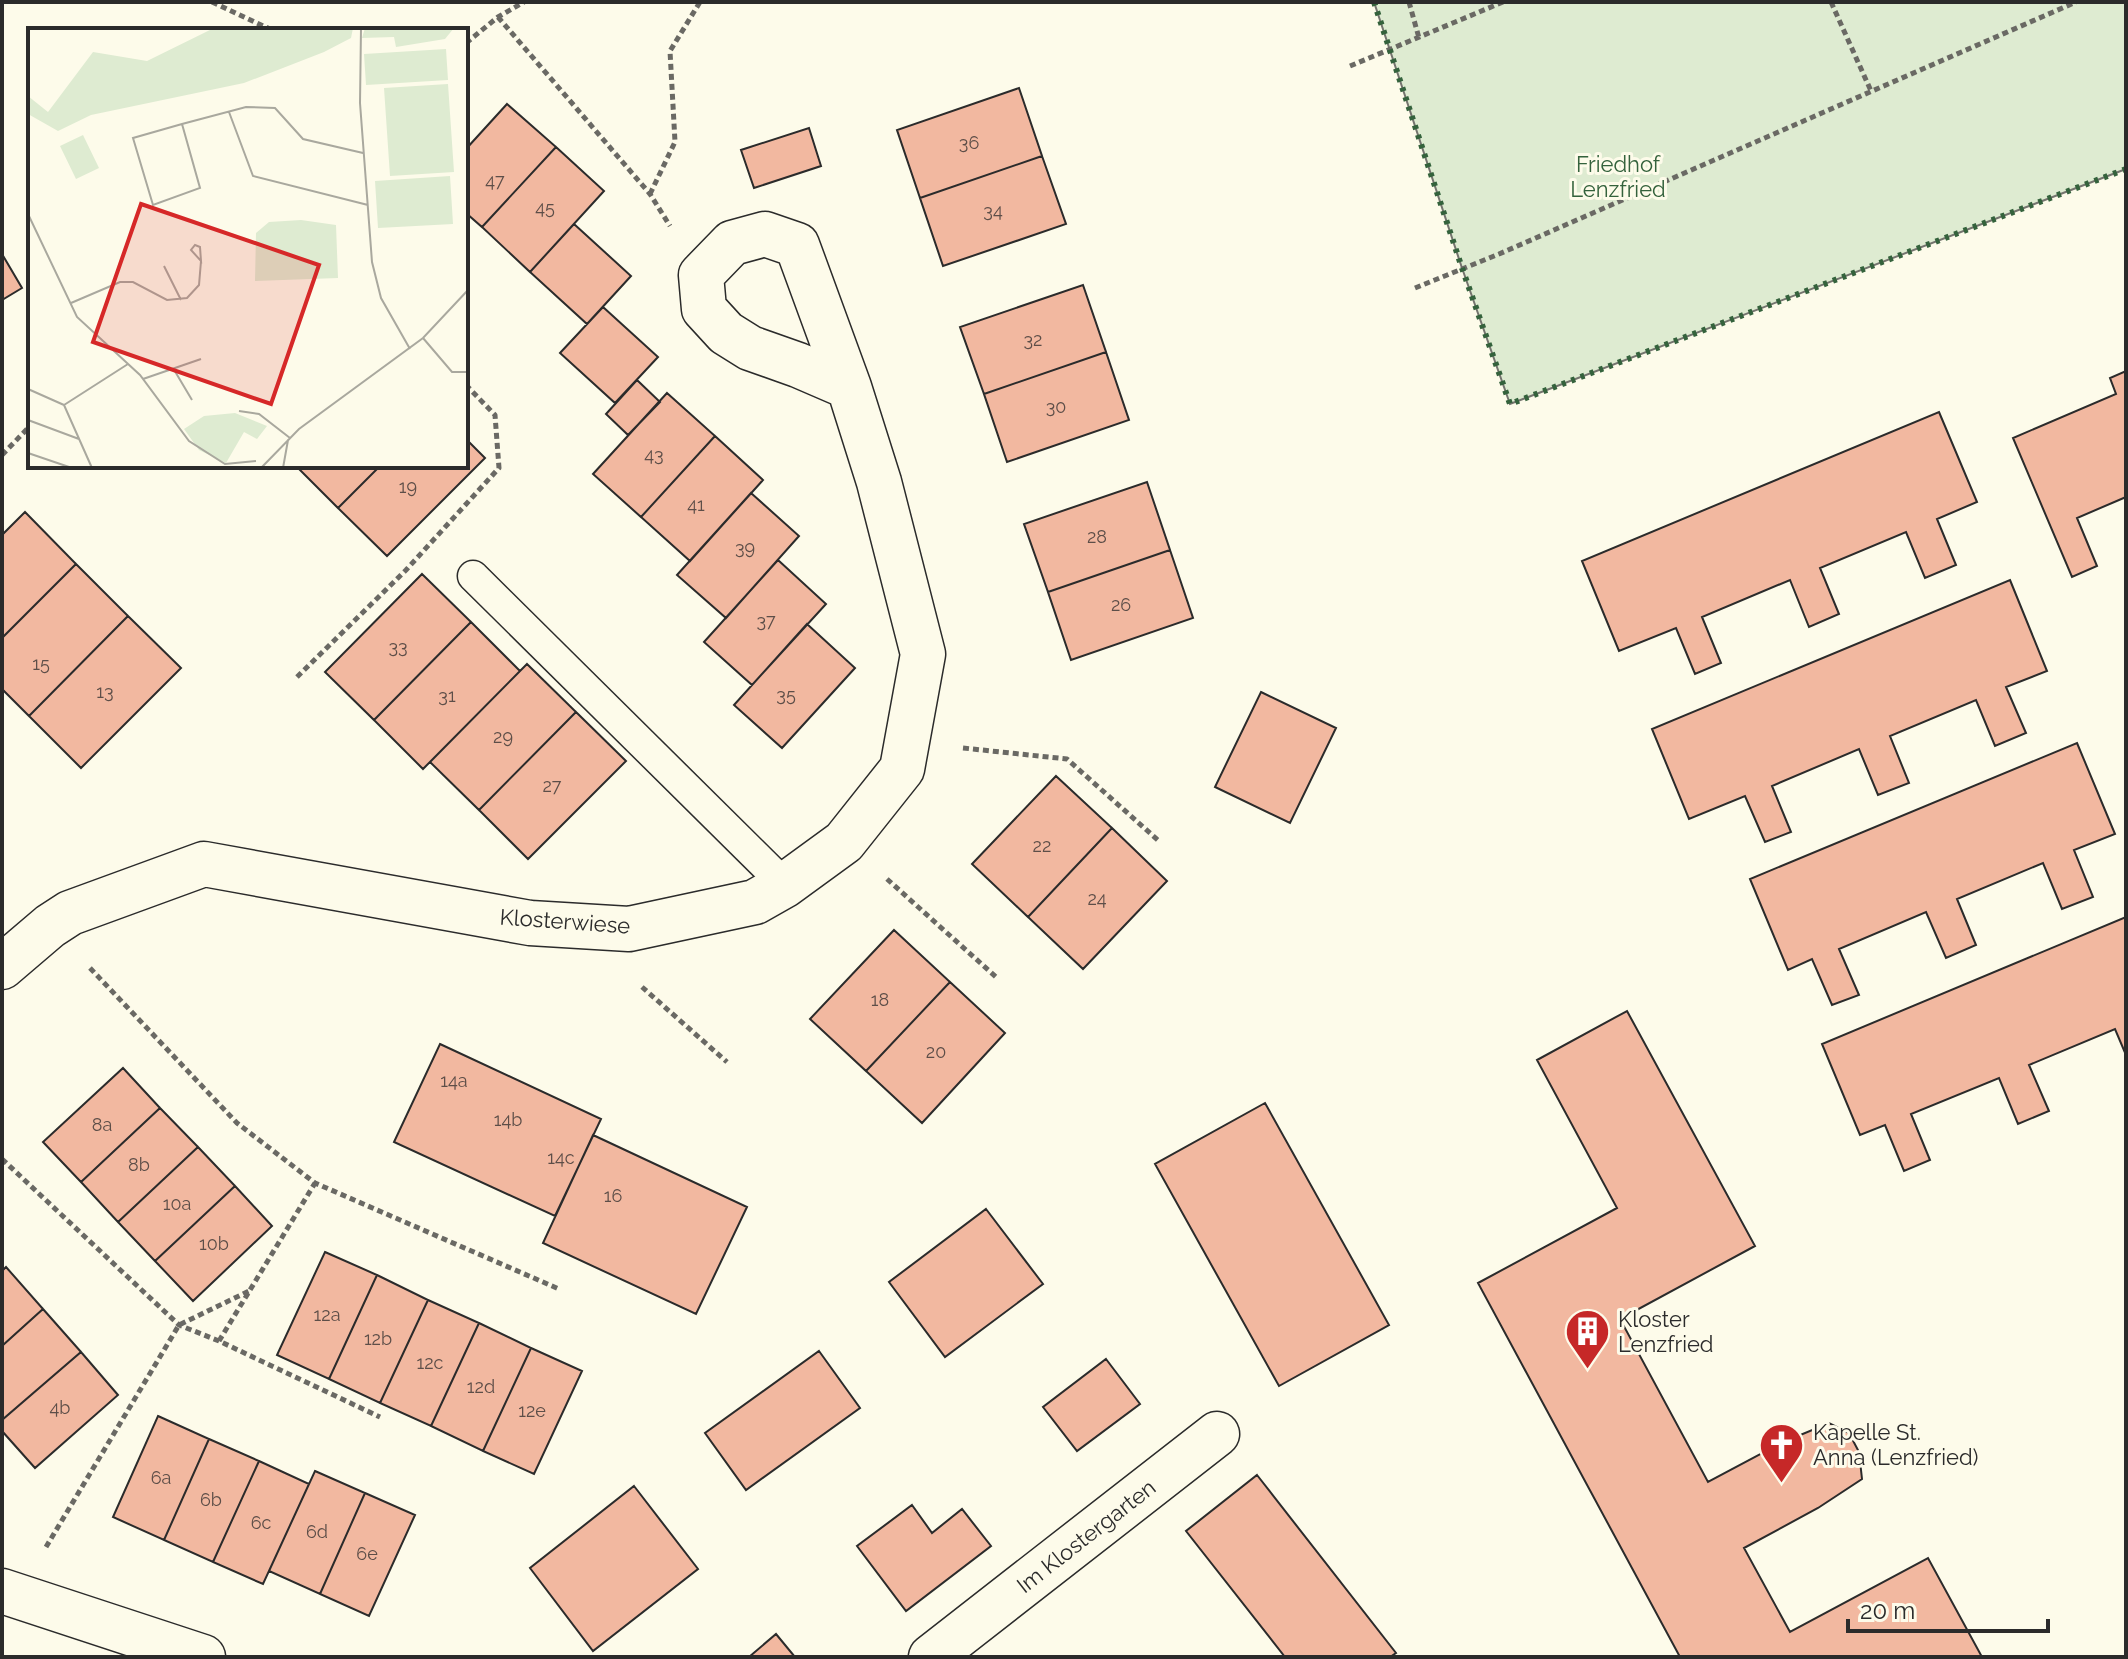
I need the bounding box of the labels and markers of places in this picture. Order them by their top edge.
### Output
place label: Kloster Lenzfried [1618,1306,1714,1357]
building icon: Kloster Lenzfried [1563,1308,1611,1371]
place label: Kapelle St. Anna (Lenzfried) [1813,1419,1978,1470]
church icon: Kapelle St. Anna (Lenzfried) [1758,1421,1806,1484]

